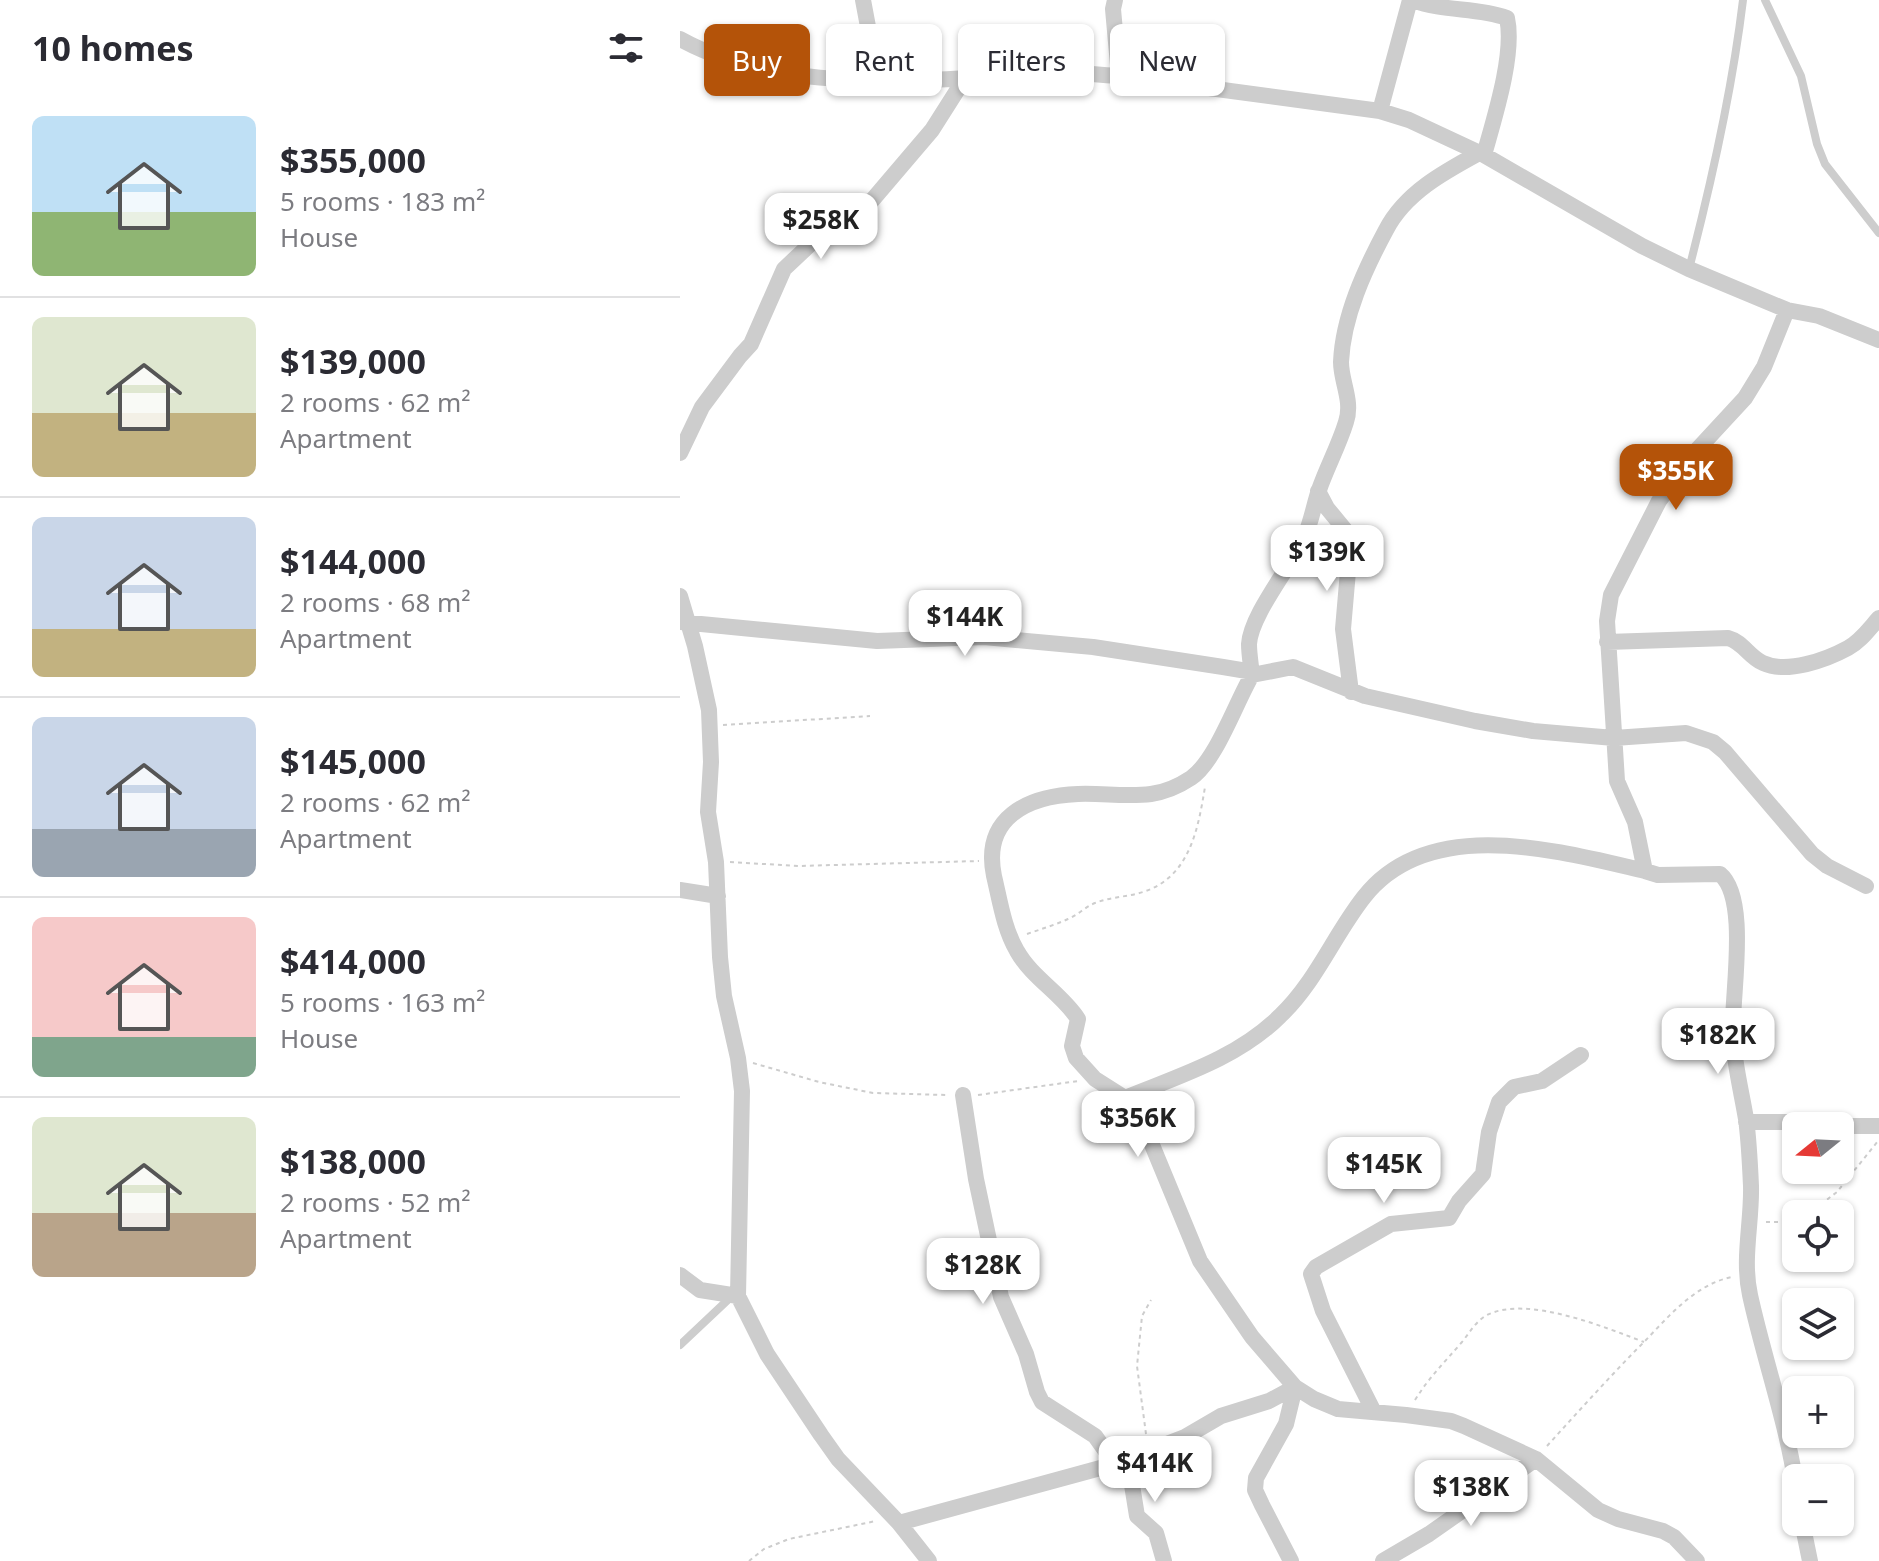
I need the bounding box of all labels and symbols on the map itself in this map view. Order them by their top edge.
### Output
pin: $258K [765,193,877,261]
pin: $355K [1620,444,1732,512]
pin: $139K [1271,525,1383,593]
pin: $144K [909,590,1021,658]
pin: $182K [1662,1008,1774,1076]
pin: $356K [1082,1091,1194,1159]
north arrow [1782,1112,1854,1184]
pin: $145K [1328,1137,1440,1205]
pin: $128K [927,1238,1039,1306]
pin: $414K [1099,1436,1211,1504]
pin: $138K [1415,1460,1527,1528]

